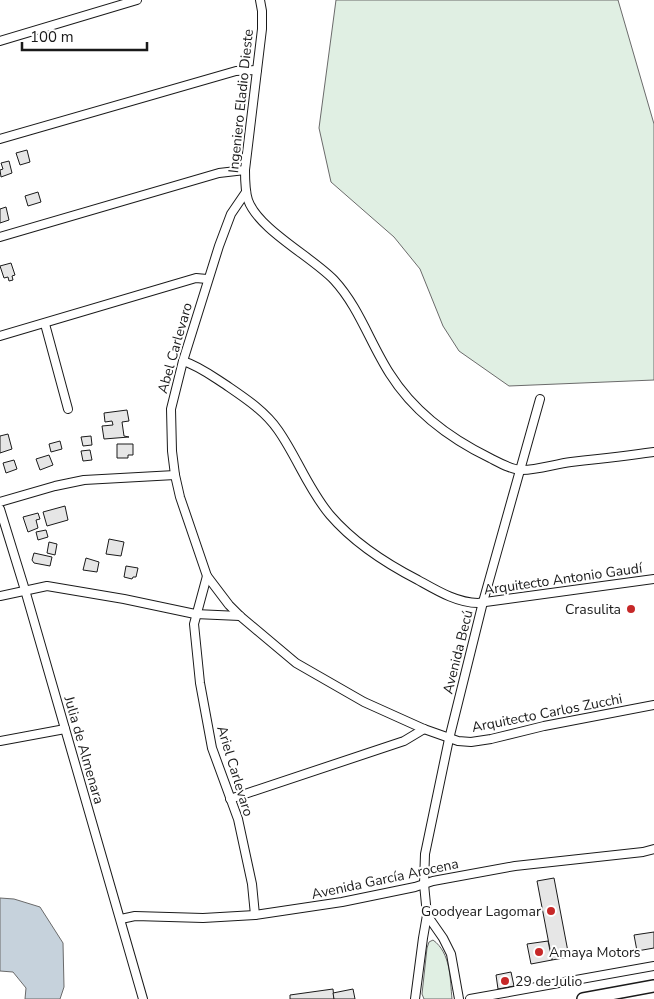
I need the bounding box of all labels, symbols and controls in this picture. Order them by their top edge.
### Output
scale bar [22,20,148,52]
text: 100 m [30,27,74,47]
street label: Ingeniero Eladio Dieste [224,28,258,174]
street label: Abel Carlevaro [153,300,197,396]
street label: Arquitecto Antonio Gaudí [483,558,644,600]
place label: Crasulita [565,600,621,619]
marker: Crasulita [625,603,637,615]
street label: Avenida Becú [438,608,478,696]
street label: Arquitecto Carlos Zucchi [470,689,624,737]
street label: Julia de Almenara [59,693,109,806]
street label: Ariel Carlevaro [212,723,258,819]
street label: Avenida García Arocena [310,854,460,904]
place label: Goodyear Lagomar [421,902,541,921]
marker: Goodyear Lagomar [545,905,557,917]
place label: Amaya Motors [549,943,641,962]
marker: Amaya Motors [533,946,545,958]
place label: 29 de Julio [515,972,582,991]
marker: 29 de Julio [499,975,511,987]

